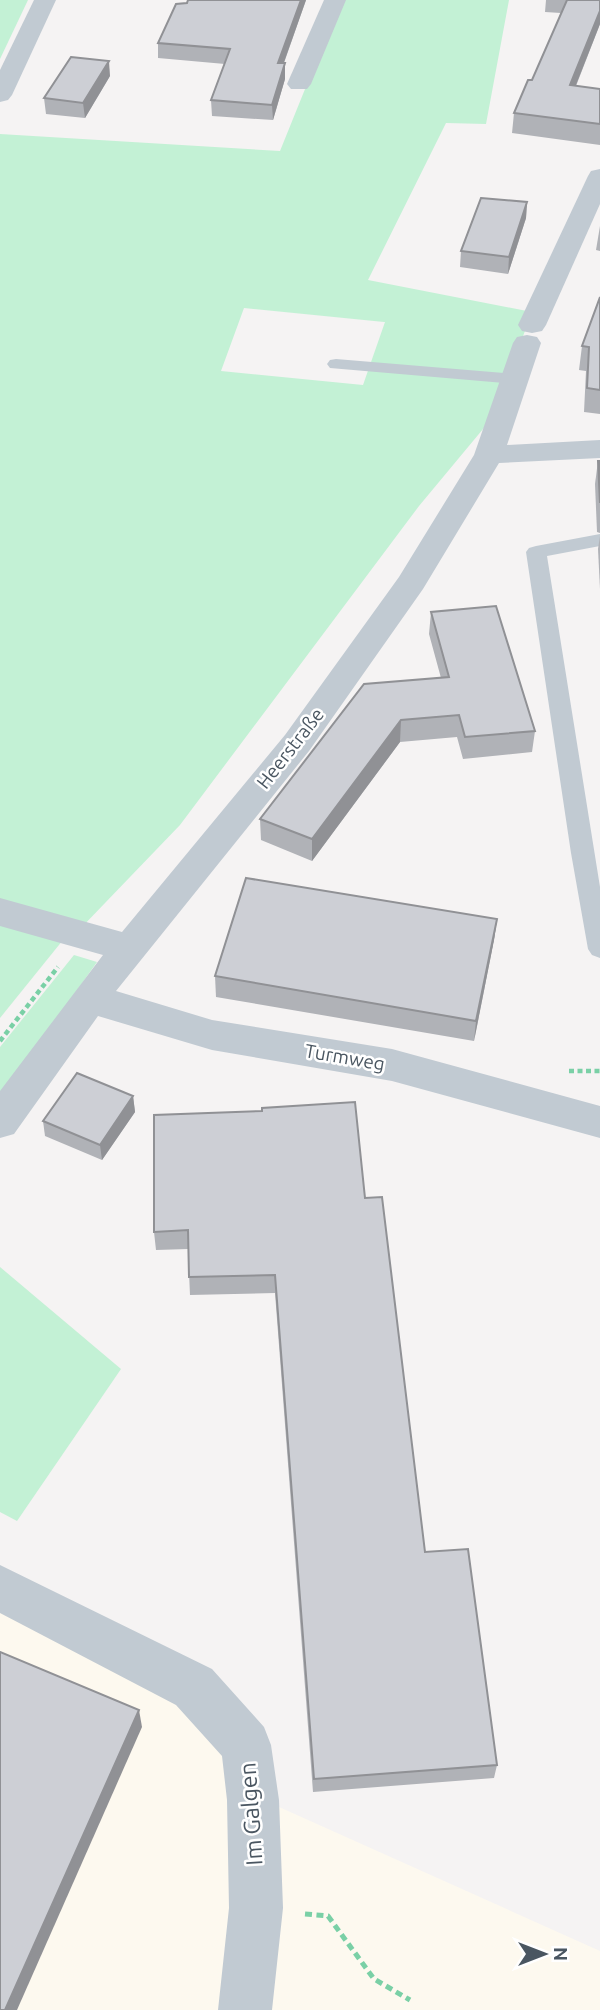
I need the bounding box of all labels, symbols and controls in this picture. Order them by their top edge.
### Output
street label: Heerstraße [252,703,328,793]
street label: Turmweg [303,1039,387,1075]
street label: Im Galgen [234,1762,267,1866]
north arrow [509,1919,579,1989]
text: N [550,1947,572,1961]

